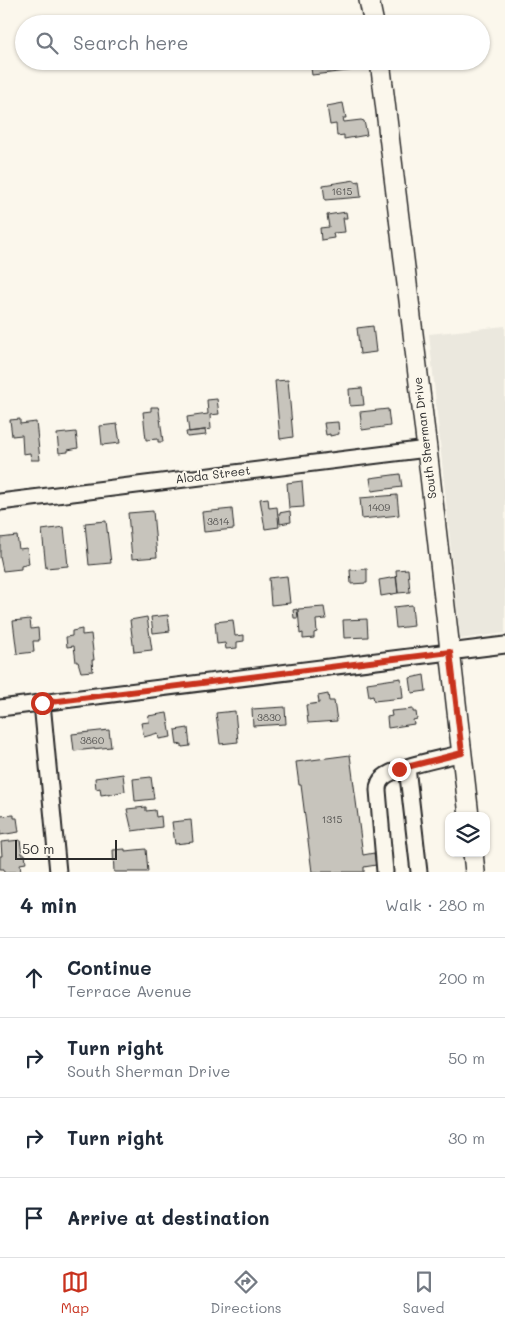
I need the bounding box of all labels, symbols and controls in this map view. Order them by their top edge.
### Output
search box [15,15,490,70]
icon: search [33,29,61,57]
text: Search here [73,30,189,55]
house number: 1615 [332,184,353,198]
street label: South Sherman Drive [409,376,439,500]
street label: Aloda Street [174,461,251,487]
house number: 1409 [368,500,390,514]
house number: 3814 [207,514,229,528]
route start [31,692,54,715]
house number: 3830 [257,710,281,724]
house number: 3860 [80,733,104,747]
route end [388,758,411,781]
house number: 1315 [322,812,342,826]
map controls [445,812,490,857]
button: layers [445,812,490,857]
scale bar [15,837,118,860]
text: 50 m [22,839,54,858]
text: 4 min [20,891,77,918]
text: Walk · 280 m [385,894,485,915]
text: Continue [67,955,152,980]
icon: ahead [20,964,48,992]
text: 200 m [438,967,485,988]
text: Terrace Avenue [67,980,192,1001]
text: Turn right [67,1035,164,1060]
icon: right [20,1044,48,1072]
text: 50 m [448,1047,485,1068]
text: South Sherman Drive [67,1060,230,1081]
icon: right [20,1124,48,1152]
text: Turn right [67,1125,164,1150]
text: 30 m [448,1127,485,1148]
icon: arrive [20,1204,48,1232]
text: Arrive at destination [67,1205,270,1230]
tab: Map [61,1268,89,1317]
tab: Directions [210,1268,282,1317]
tab: Saved [403,1268,444,1317]

